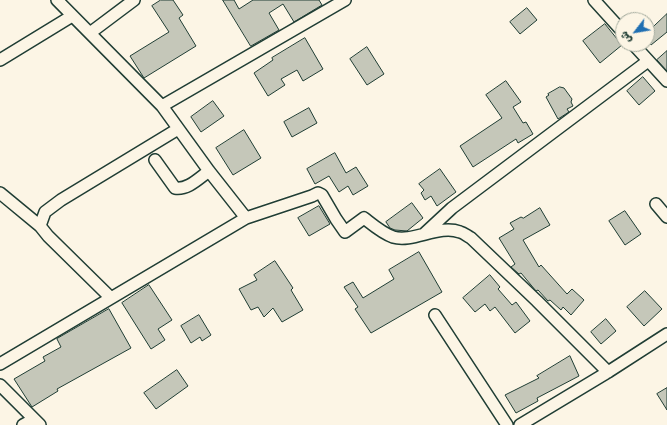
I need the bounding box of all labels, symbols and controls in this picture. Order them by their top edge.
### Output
north arrow [615,12,655,52]
text: ش [615,28,636,47]

